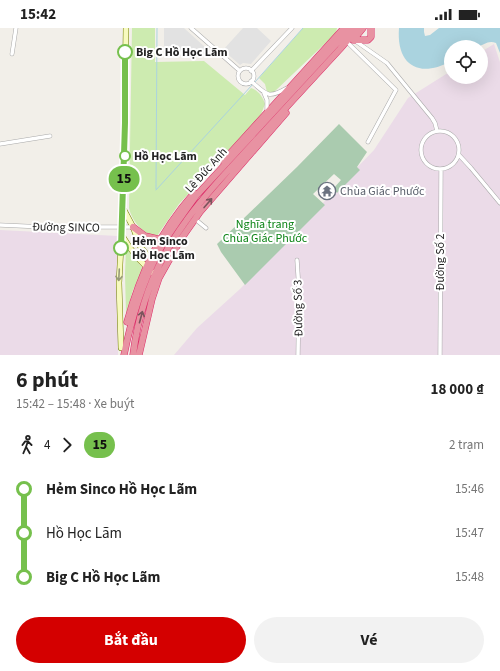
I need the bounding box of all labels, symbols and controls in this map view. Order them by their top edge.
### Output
text: 15:42 [20,4,56,25]
map controls [444,40,488,84]
button: locate [444,40,488,84]
marker: Big C Hồ Học Lãm [117,44,133,60]
place label: Big C Hồ Học Lãm [136,44,228,61]
street label: Lê Đức Anh [181,144,231,197]
place label: Hồ Học Lãm [134,148,197,165]
marker: Hồ Học Lãm [119,150,131,162]
line badge: 15 [106,166,142,192]
text: 15 [117,169,131,189]
temple icon: Chùa Giác Phước [317,181,337,201]
place label: Chùa Giác Phước [340,183,425,200]
one-way arrow [203,198,212,208]
park label: Nghĩa trang Chùa Giác Phước [223,216,308,247]
street label: Đường SINCO [32,218,100,237]
place label: Hẻm Sinco Hồ Học Lãm [132,233,195,264]
street label: Đường Số 2 [432,234,449,290]
marker: Hẻm Sinco Hồ Học Lãm [113,240,129,256]
one-way arrow [116,268,123,281]
street label: Đường Số 3 [290,279,307,337]
one-way arrow [138,311,145,324]
text: 6 phút [16,364,78,396]
text: 18 000 ₫ [430,379,484,400]
text: 15:42 – 15:48 · Xe buýt [16,395,134,413]
icon: walk [16,434,38,456]
icon: forward [56,434,78,456]
text: 15 [92,435,107,455]
text: 4 [44,436,50,454]
text: 2 trạm [449,436,484,454]
text: Hẻm Sinco Hồ Học Lãm [46,479,197,500]
text: 15:46 [455,480,484,498]
text: Hồ Học Lãm [46,523,122,544]
text: 15:47 [455,524,484,542]
text: Big C Hồ Học Lãm [46,567,160,588]
text: 15:48 [455,568,484,586]
button: Bắt đầu [16,617,246,663]
button: Vé [254,617,484,663]

